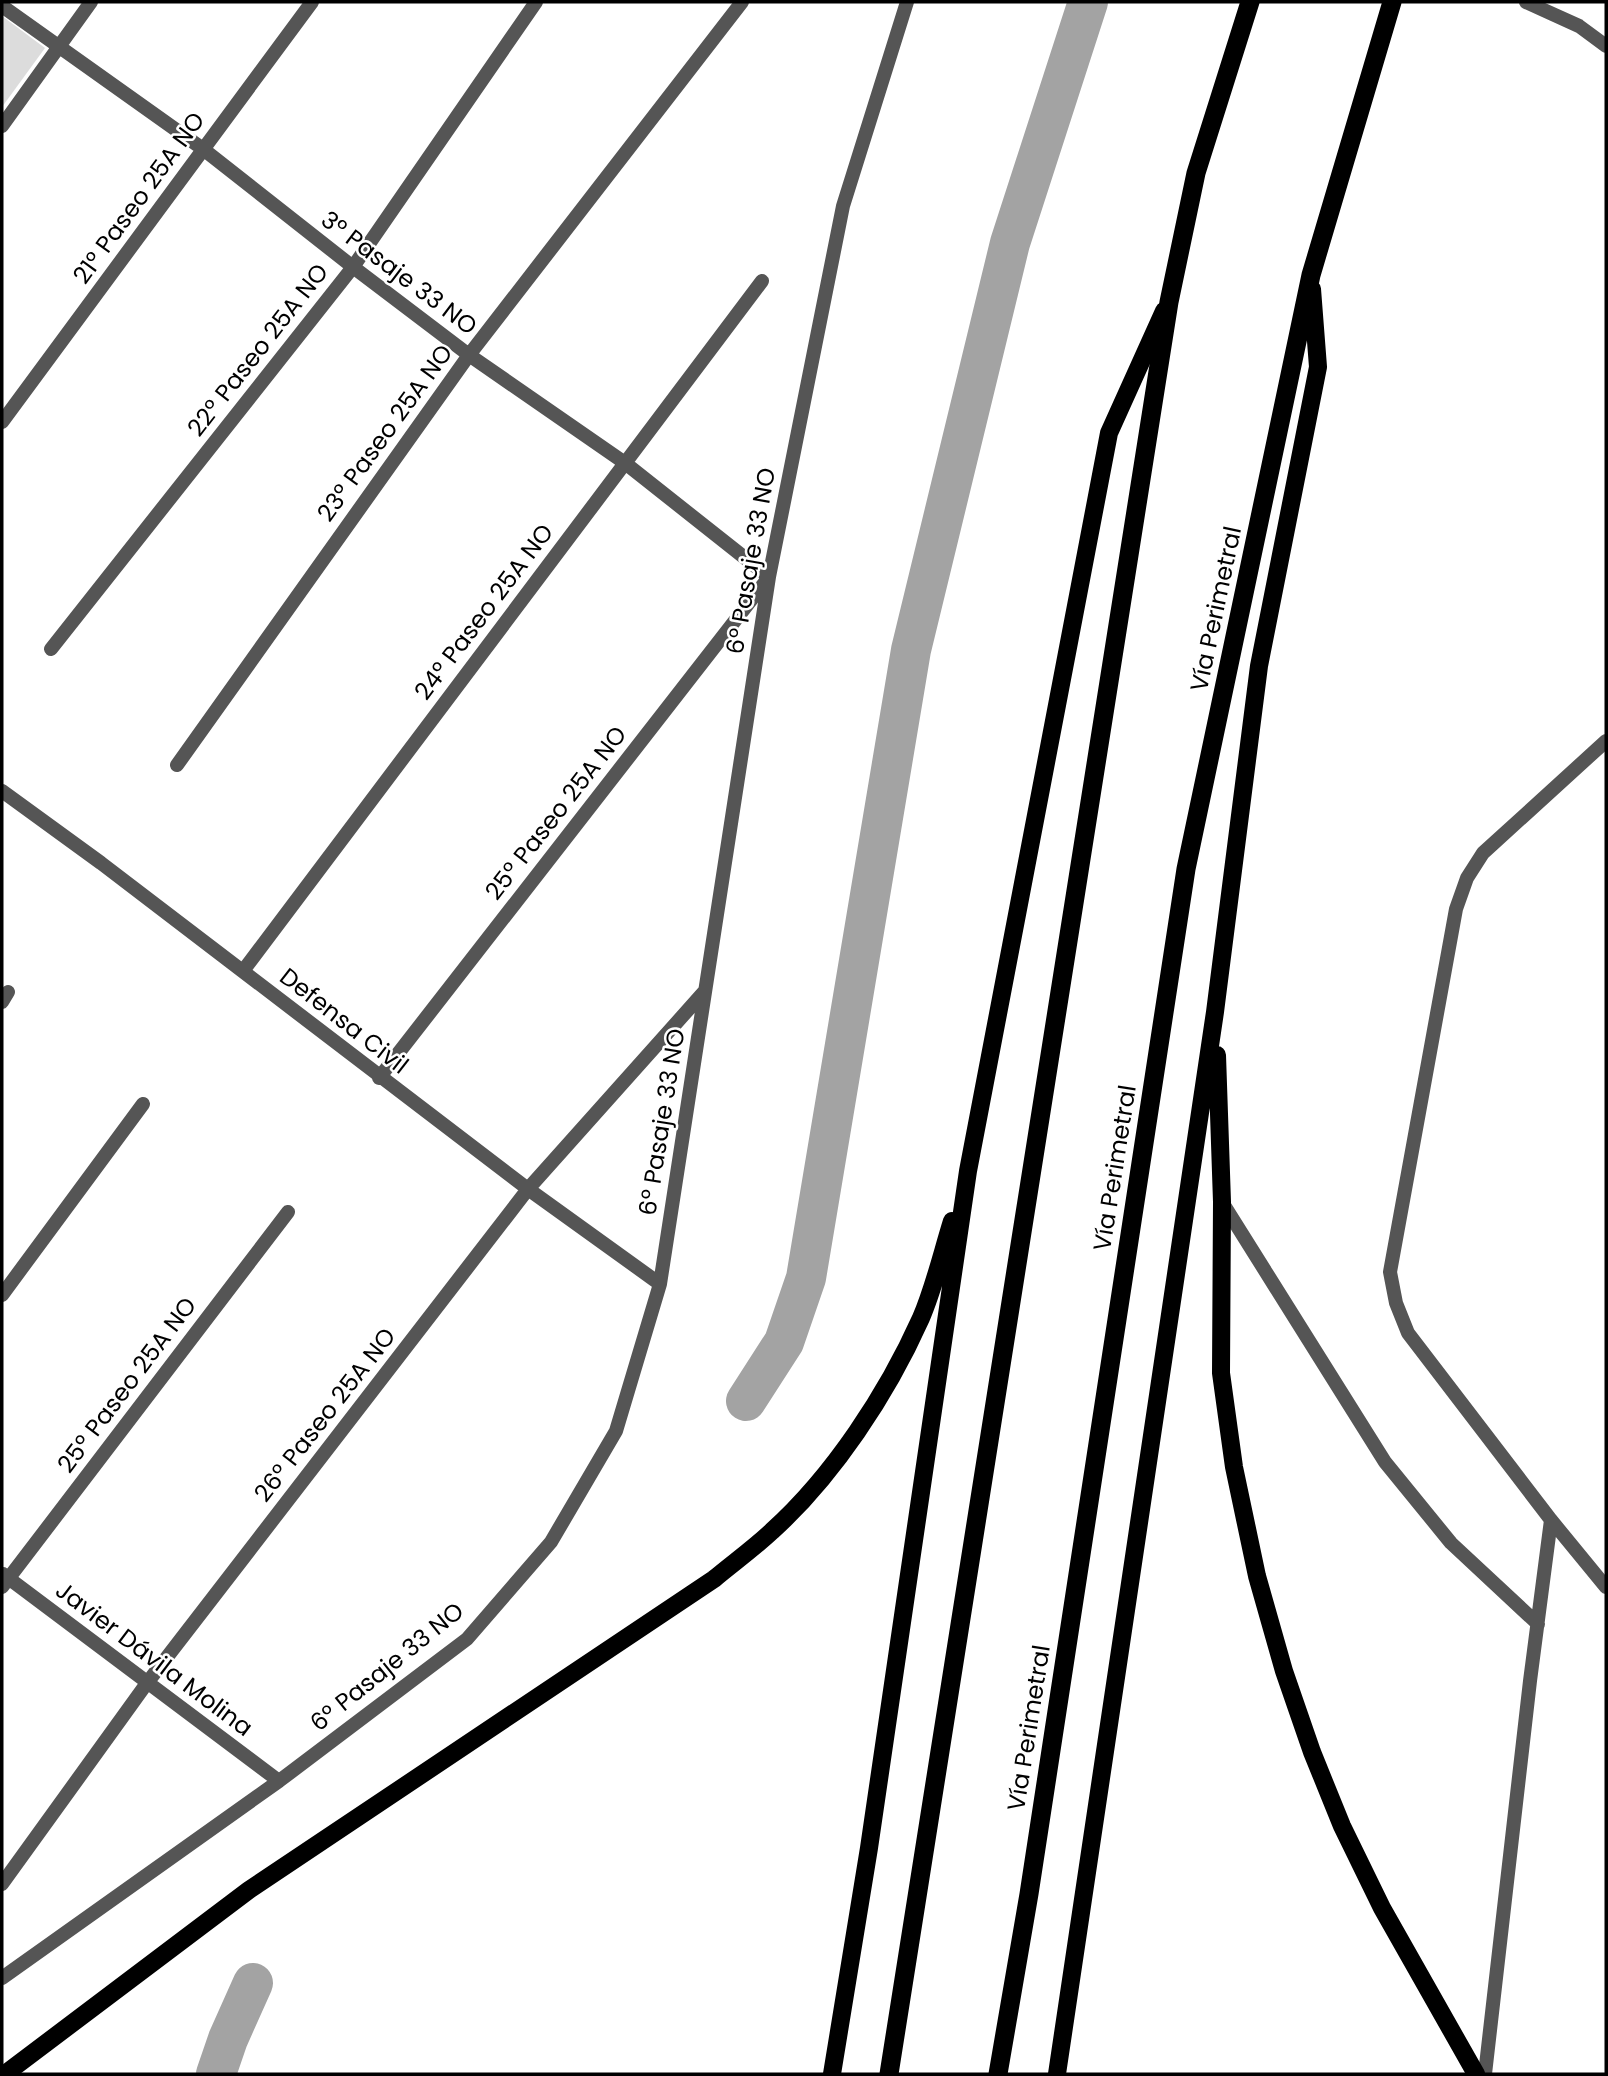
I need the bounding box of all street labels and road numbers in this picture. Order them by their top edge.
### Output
street label: 21º Paseo 25A NO [65,105,212,290]
street label: 3º Pasaje 33 NO [314,203,484,342]
street label: 22º Paseo 25A NO [180,256,336,443]
street label: 23º Paseo 25A NO [309,338,460,528]
street label: 6º Pasaje 33 NO [718,465,783,657]
street label: 24º Paseo 25A NO [407,517,561,706]
street label: Vía Perimetral [1182,523,1249,694]
street label: 25º Paseo 25A NO [477,719,634,906]
street label: Defensa Civil [273,960,415,1081]
street label: 6º Pasaje 33 NO [630,1026,693,1218]
street label: Vía Perimetral [1085,1082,1144,1253]
street label: 25º Paseo 25A NO [50,1290,204,1479]
street label: 26º Paseo 25A NO [246,1321,403,1509]
street label: Javier Dávila Molina [49,1573,260,1744]
street label: 6º Pasaje 33 NO [303,1594,470,1739]
street label: Vía Perimetral [999,1642,1058,1813]

